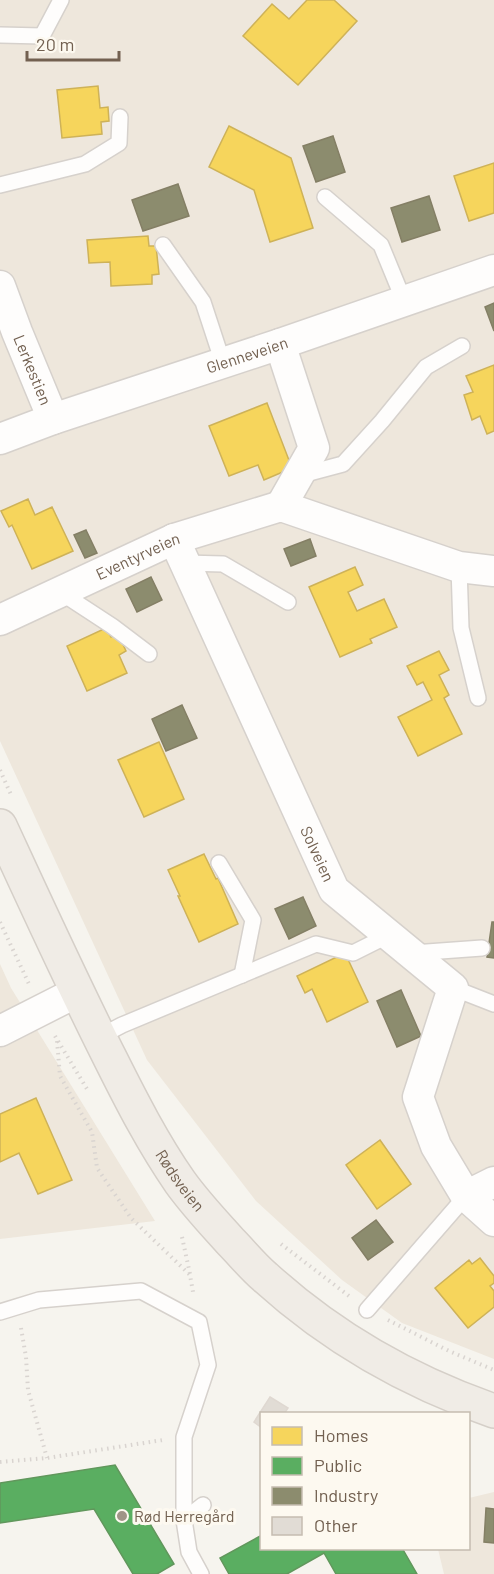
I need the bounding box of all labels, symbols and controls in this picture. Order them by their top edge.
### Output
scale bar [27,24,118,62]
text: 20 m [36,33,74,55]
street label: Lerkestien [10,332,56,408]
street label: Glenneveien [204,332,290,377]
street label: Eventyrveien [92,528,182,583]
street label: Solveien [297,823,339,884]
street label: Rødsveien [152,1146,209,1215]
legend [260,1412,470,1550]
text: Homes [314,1424,368,1446]
text: Public [314,1454,362,1476]
text: Industry [314,1484,378,1506]
place label: Rød Herregård [134,1506,234,1525]
marker: Rød Herregård [115,1509,129,1523]
text: Other [314,1514,358,1536]

